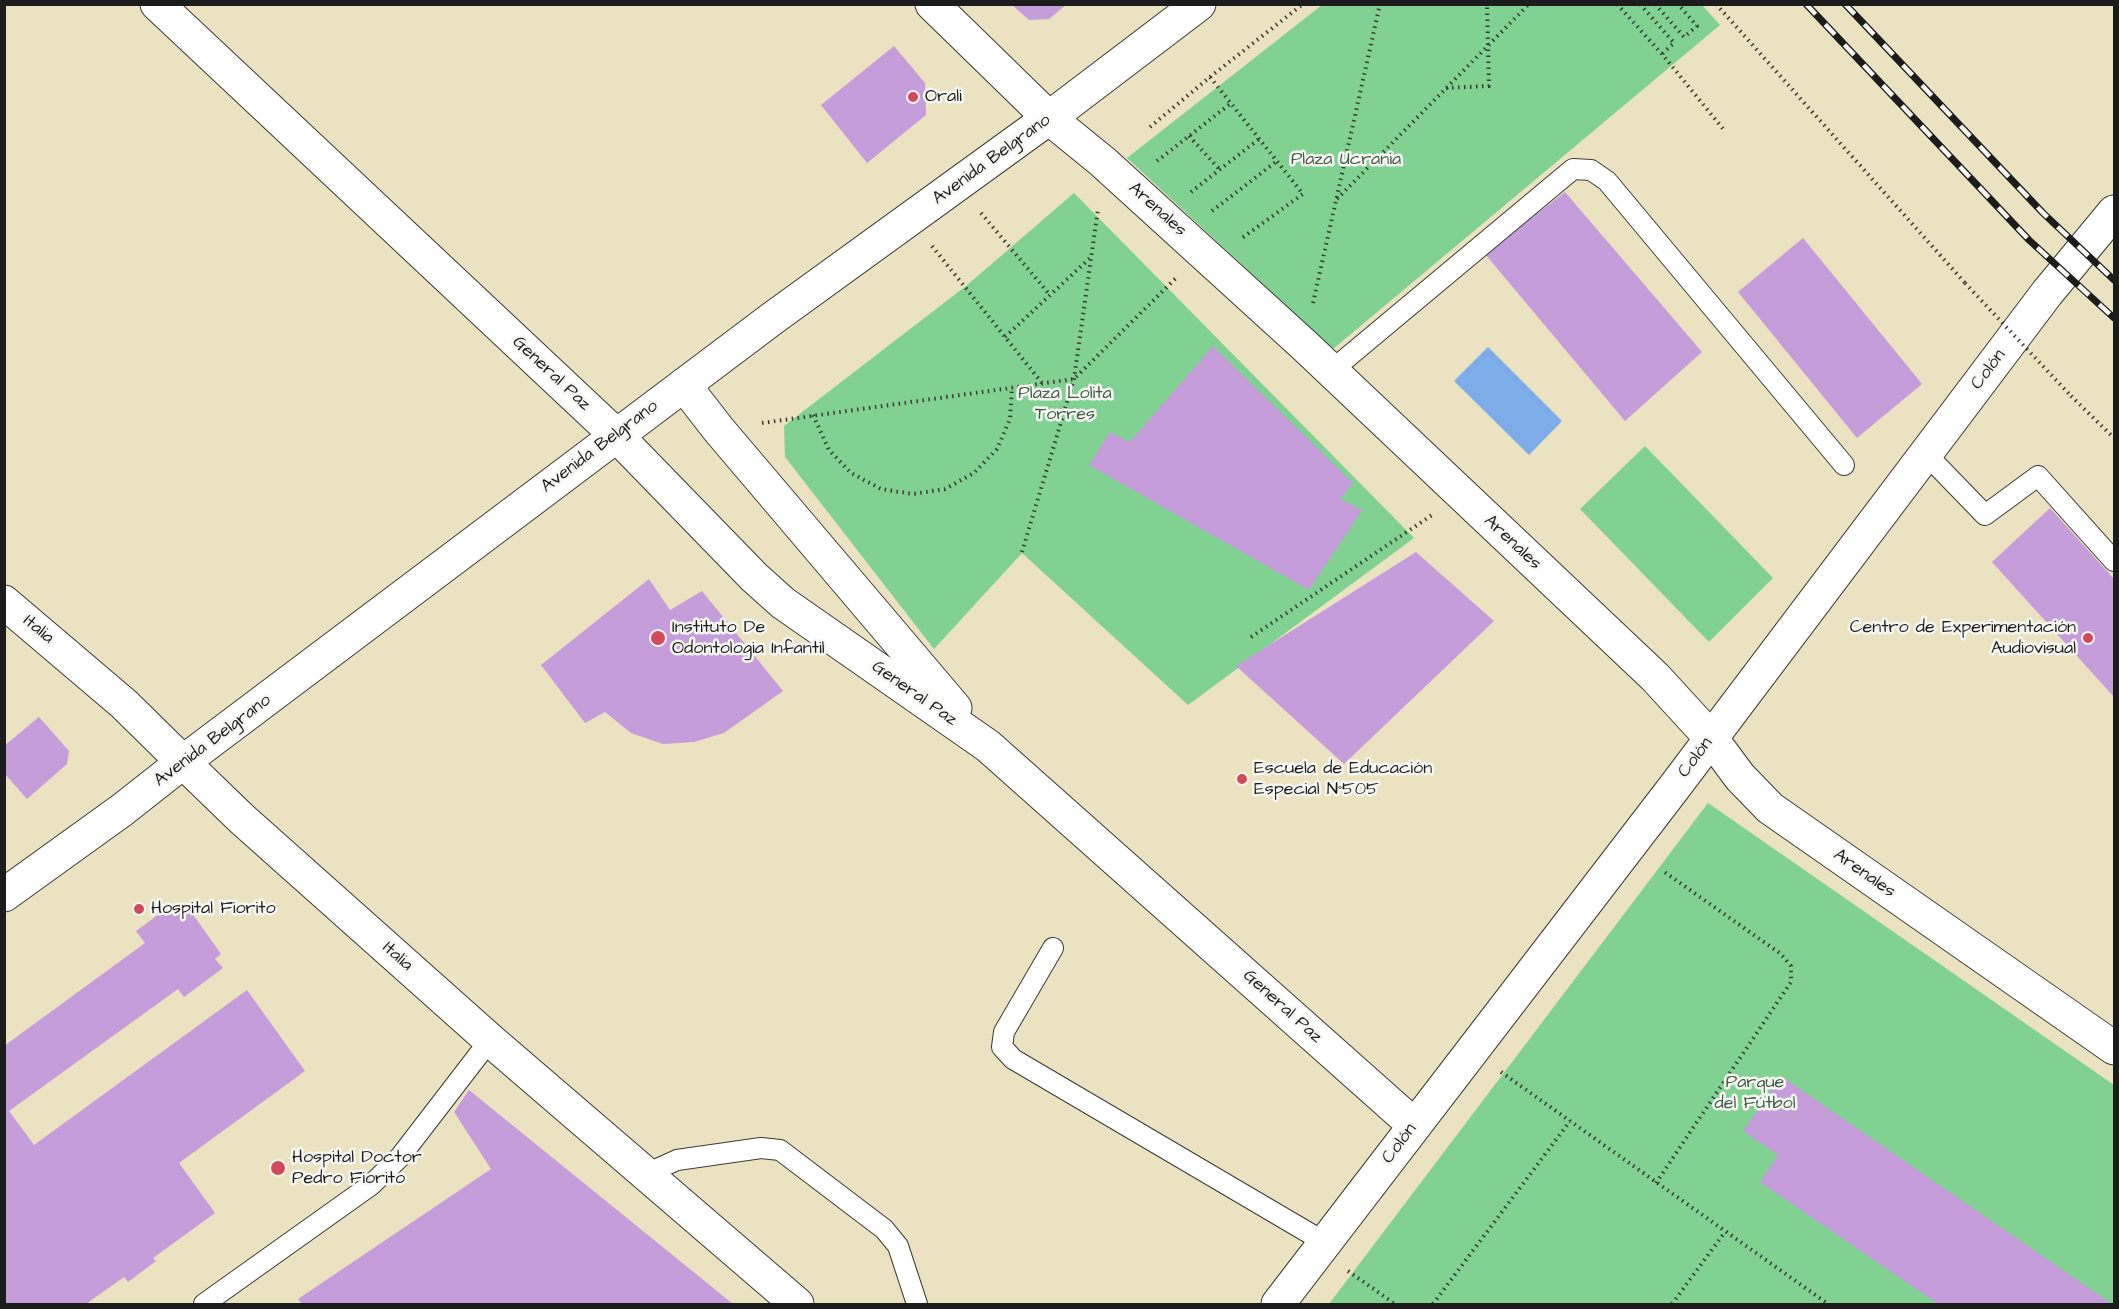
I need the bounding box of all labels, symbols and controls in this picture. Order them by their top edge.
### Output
place label: Orali [925,86,962,108]
marker: Orali [906,90,920,104]
street label: Avenida Belgrano [929,110,1055,210]
park label: Plaza Ucrania [1291,149,1401,171]
street label: Arenales [1123,178,1191,242]
street label: General Paz [507,332,595,416]
street label: Colón [1967,346,2011,394]
park label: Plaza Lolita Torres [1018,383,1112,426]
street label: Avenida Belgrano [537,396,663,498]
street label: Arenales [1479,511,1545,575]
street label: Italia [18,611,58,649]
place label: Instituto De Odontologia Infantil [672,617,825,660]
place label: Centro de Experimentación Audiovisual [1850,617,2076,660]
marker: Instituto De Odontologia Infantil [649,629,667,647]
marker: Centro de Experimentación Audiovisual [2081,631,2095,645]
street label: General Paz [867,657,961,731]
street label: Avenida Belgrano [150,690,276,792]
street label: Colón [1674,734,1718,782]
place label: Escuela de Educación Especial N°505 [1254,758,1432,800]
marker: Escuela de Educación Especial N°505 [1235,772,1249,786]
street label: Arenales [1829,845,1899,903]
place label: Hospital Fiorito [151,898,276,920]
marker: Hospital Fiorito [132,902,146,916]
street label: Italia [377,938,417,976]
street label: General Paz [1238,966,1326,1048]
park label: Parque del Fútbol [1715,1072,1795,1114]
street label: Colón [1378,1120,1422,1168]
place label: Hospital Doctor Pedro Fiorito [292,1147,422,1190]
marker: Hospital Doctor Pedro Fiorito [269,1159,287,1177]

